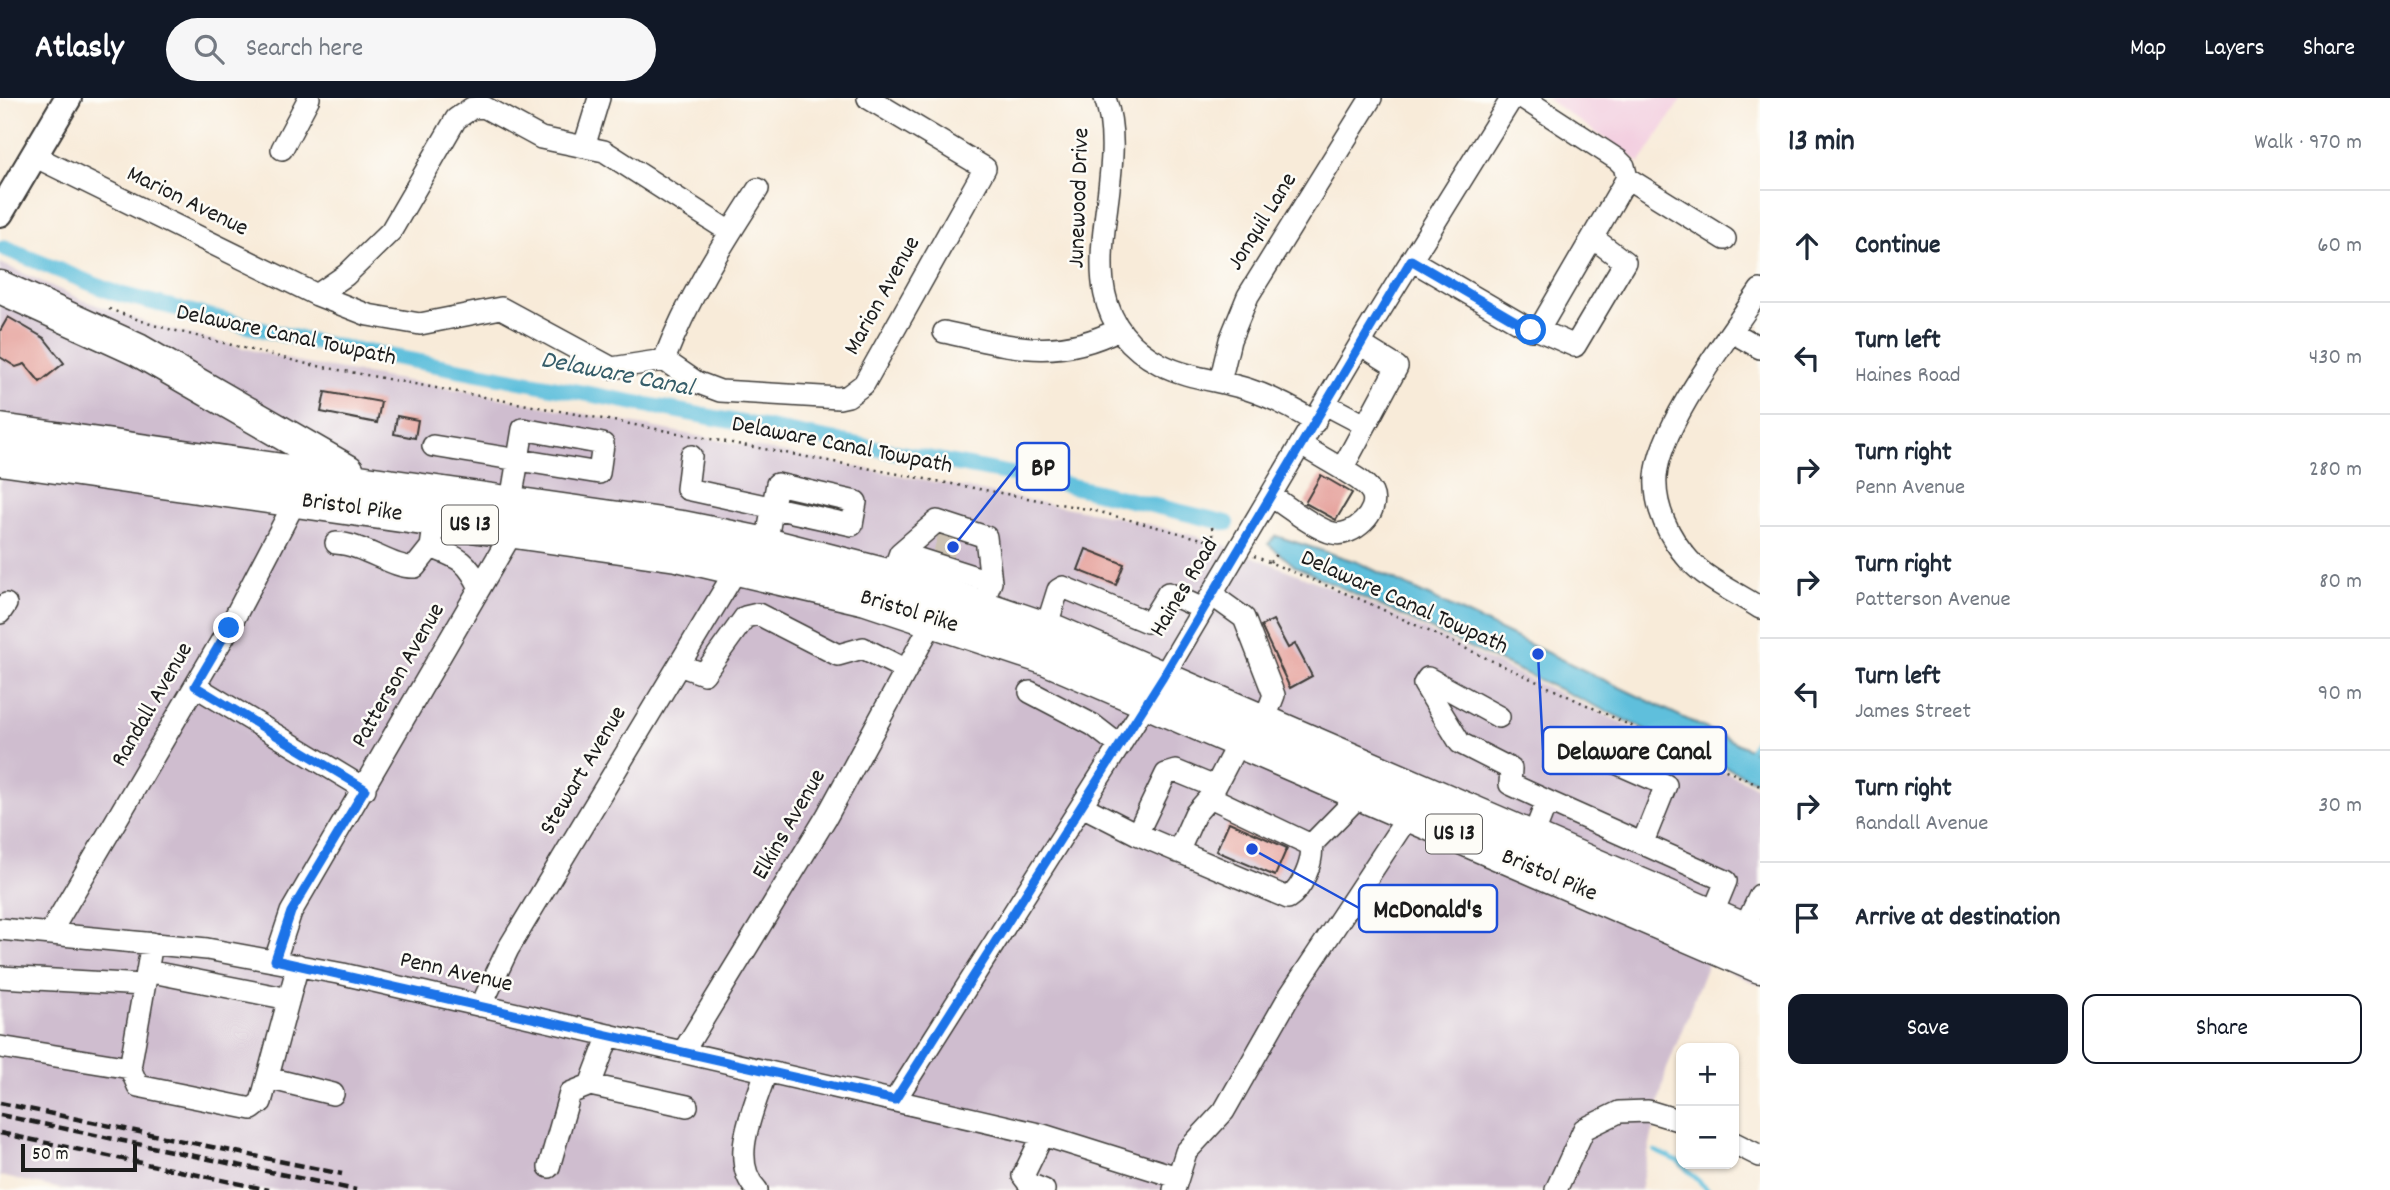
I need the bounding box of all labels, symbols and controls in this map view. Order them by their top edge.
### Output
search box [166,18,656,81]
text: Atlasly [35,26,124,73]
icon: search [190,30,228,68]
text: Search here [246,31,363,68]
text: Map [2130,32,2166,66]
text: Layers [2204,32,2265,66]
text: Share [2303,32,2355,66]
text: 13 min [1788,122,1855,165]
street label: Junewood Drive [1061,127,1099,269]
text: Walk · 970 m [2254,127,2362,160]
street label: Marion Avenue [120,158,254,246]
street label: Jonquil Lane [1219,166,1307,278]
icon: ahead [1788,227,1826,265]
text: Continue [1855,228,1940,265]
street label: Marion Avenue [836,230,930,362]
text: 60 m [2317,230,2362,263]
street label: Delaware Canal Towpath [173,296,399,376]
route start [1515,314,1546,345]
text: Turn left [1855,323,1941,360]
icon: left [1788,339,1826,377]
water label: Delaware Canal [538,342,698,408]
text: 430 m [2309,342,2362,375]
text: Haines Road [1855,360,1960,393]
street label: Delaware Canal Towpath [729,408,955,484]
text: Turn right [1855,435,1952,472]
callout: BP [1017,443,1069,490]
text: BP [1031,451,1055,488]
icon: right [1788,451,1826,489]
text: 280 m [2309,454,2362,487]
text: Penn Avenue [1855,472,1965,505]
street label: Bristol Pike [300,484,404,532]
road number: US 13 [442,506,498,544]
street label: Haines Road [1142,532,1228,644]
street label: Delaware Canal Towpath [1295,542,1513,664]
text: Turn right [1855,547,1952,584]
icon: right [1788,563,1826,601]
text: 80 m [2319,566,2362,599]
street label: Bristol Pike [856,581,962,643]
text: Patterson Avenue [1855,584,2011,617]
street label: Patterson Avenue [344,597,454,755]
route end [213,612,244,643]
street label: Randall Avenue [103,636,203,774]
text: Turn left [1855,659,1941,696]
icon: left [1788,675,1826,713]
text: 90 m [2318,678,2362,711]
text: James Street [1855,696,1971,729]
street label: Stewart Avenue [532,700,636,842]
callout: Delaware Canal [1543,727,1726,774]
text: Delaware Canal [1557,735,1712,772]
street label: Elkins Avenue [744,763,836,887]
text: Turn right [1855,771,1952,808]
icon: right [1788,787,1826,825]
text: 30 m [2318,790,2362,823]
text: Randall Avenue [1855,808,1988,841]
road number: US 13 [1426,814,1482,854]
street label: Bristol Pike [1496,841,1602,911]
callout: McDonald's [1359,885,1497,932]
text: McDonald's [1373,893,1483,930]
icon: arrive [1788,899,1826,937]
text: Arrive at destination [1855,900,2060,937]
street label: Penn Avenue [396,944,516,1002]
button: Save [1788,994,2068,1064]
button: Share [2082,994,2362,1064]
map controls [1676,1043,1739,1169]
button: + [1676,1043,1739,1106]
button: − [1676,1106,1739,1169]
scale bar [21,1141,136,1173]
text: 50 m [32,1142,69,1169]

